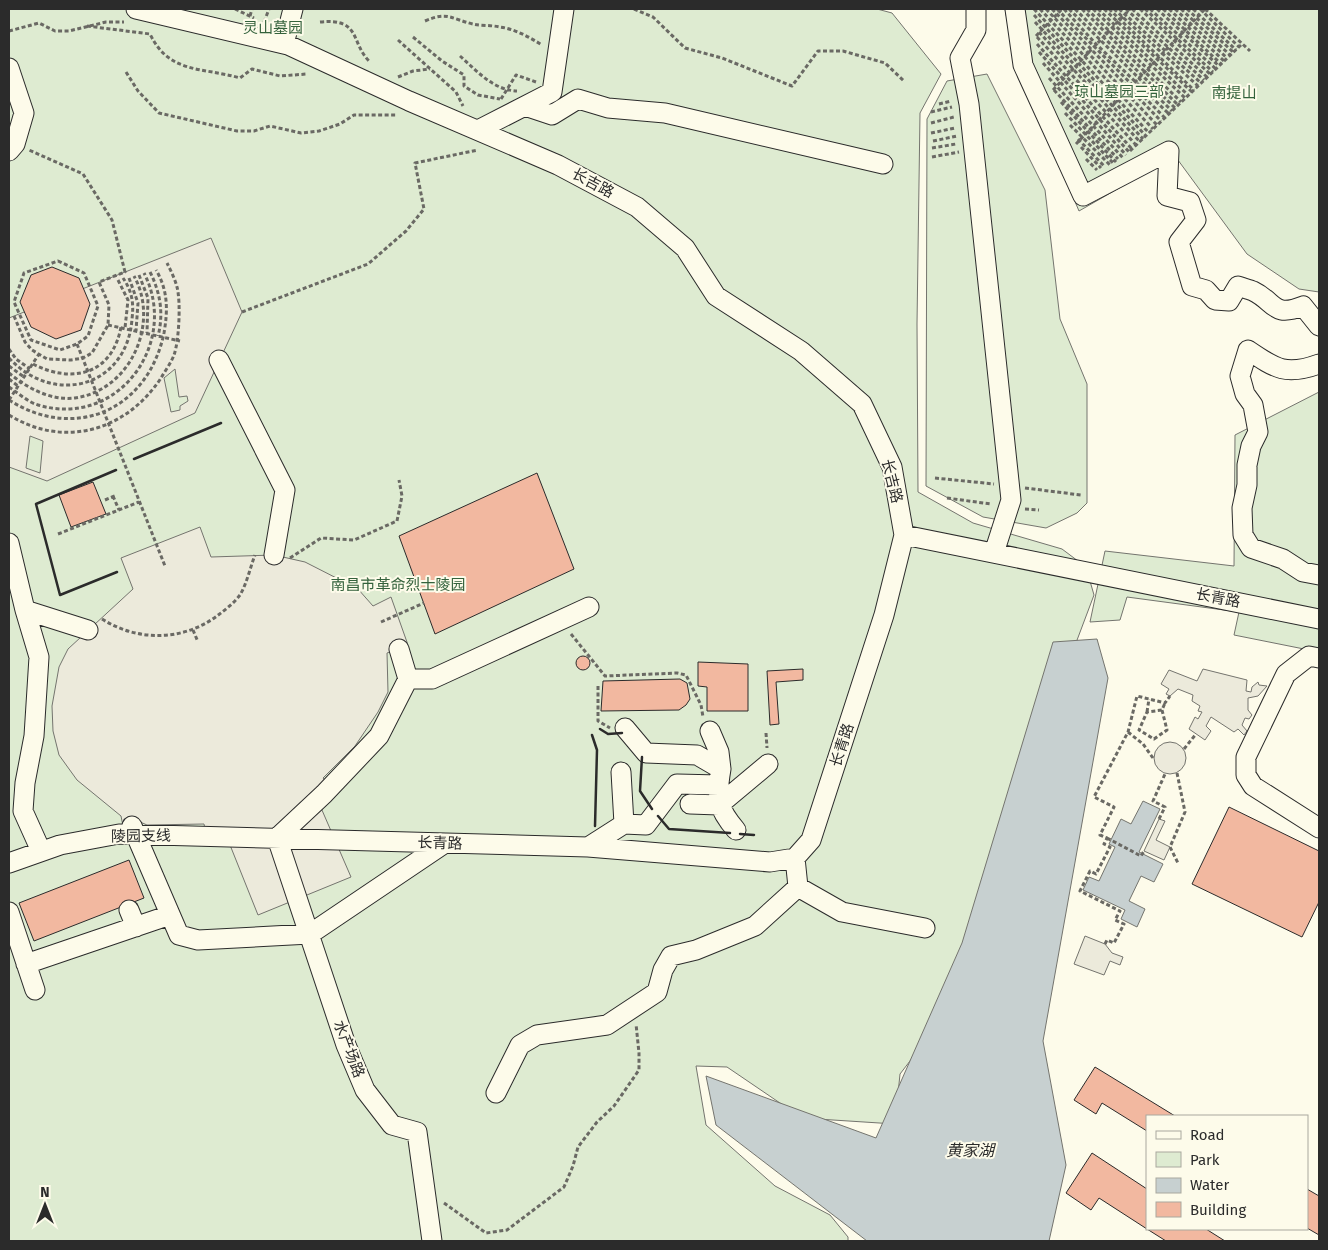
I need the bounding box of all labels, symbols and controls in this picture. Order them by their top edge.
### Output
park label: 灵山墓园 [243,19,303,37]
park label: 琼山墓园三部 [1074,83,1164,101]
park label: 南提山 [1211,84,1257,102]
street label: 长吉路 [569,164,617,202]
street label: 长吉路 [878,457,906,505]
park label: 南昌市革命烈士陵园 [330,576,466,594]
street label: 长青路 [1194,585,1242,611]
street label: 长青路 [826,721,858,769]
street label: 陵园支线 [111,826,171,846]
street label: 长青路 [417,833,463,853]
street label: 水产场路 [330,1018,368,1080]
legend [1146,1115,1308,1230]
text: Road [1190,1126,1225,1144]
water label: 黄家湖 [946,1141,997,1160]
text: Park [1190,1151,1220,1169]
text: Water [1190,1176,1229,1194]
north arrow [20,1180,70,1230]
text: N [40,1184,50,1201]
text: Building [1190,1201,1246,1219]

